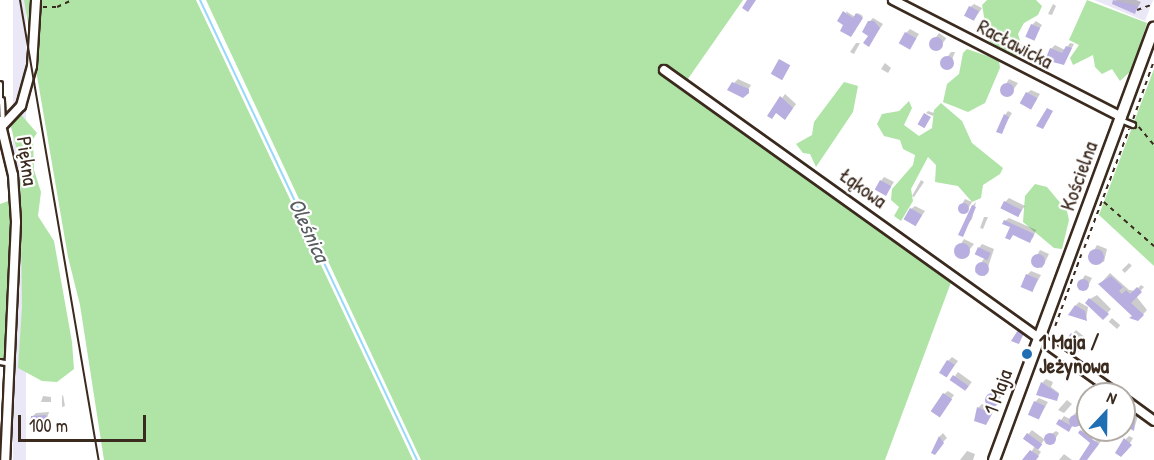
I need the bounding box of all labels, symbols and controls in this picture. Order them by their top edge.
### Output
street label: Racławicka [973,14,1057,74]
street label: Piękna [11,135,43,187]
street label: Kościelna [1055,138,1103,214]
street label: Łąkowa [834,162,892,214]
water label: Oleśnica [283,194,335,266]
place label: 1 Maja / Jeżynowa [1039,329,1109,379]
marker: 1 Maja / Jeżynowa [1020,347,1034,361]
street label: 1 Maja [978,366,1018,418]
north arrow [1076,382,1136,442]
text: N [1104,385,1120,409]
scale bar [21,403,148,441]
text: 100 m [29,413,68,438]

